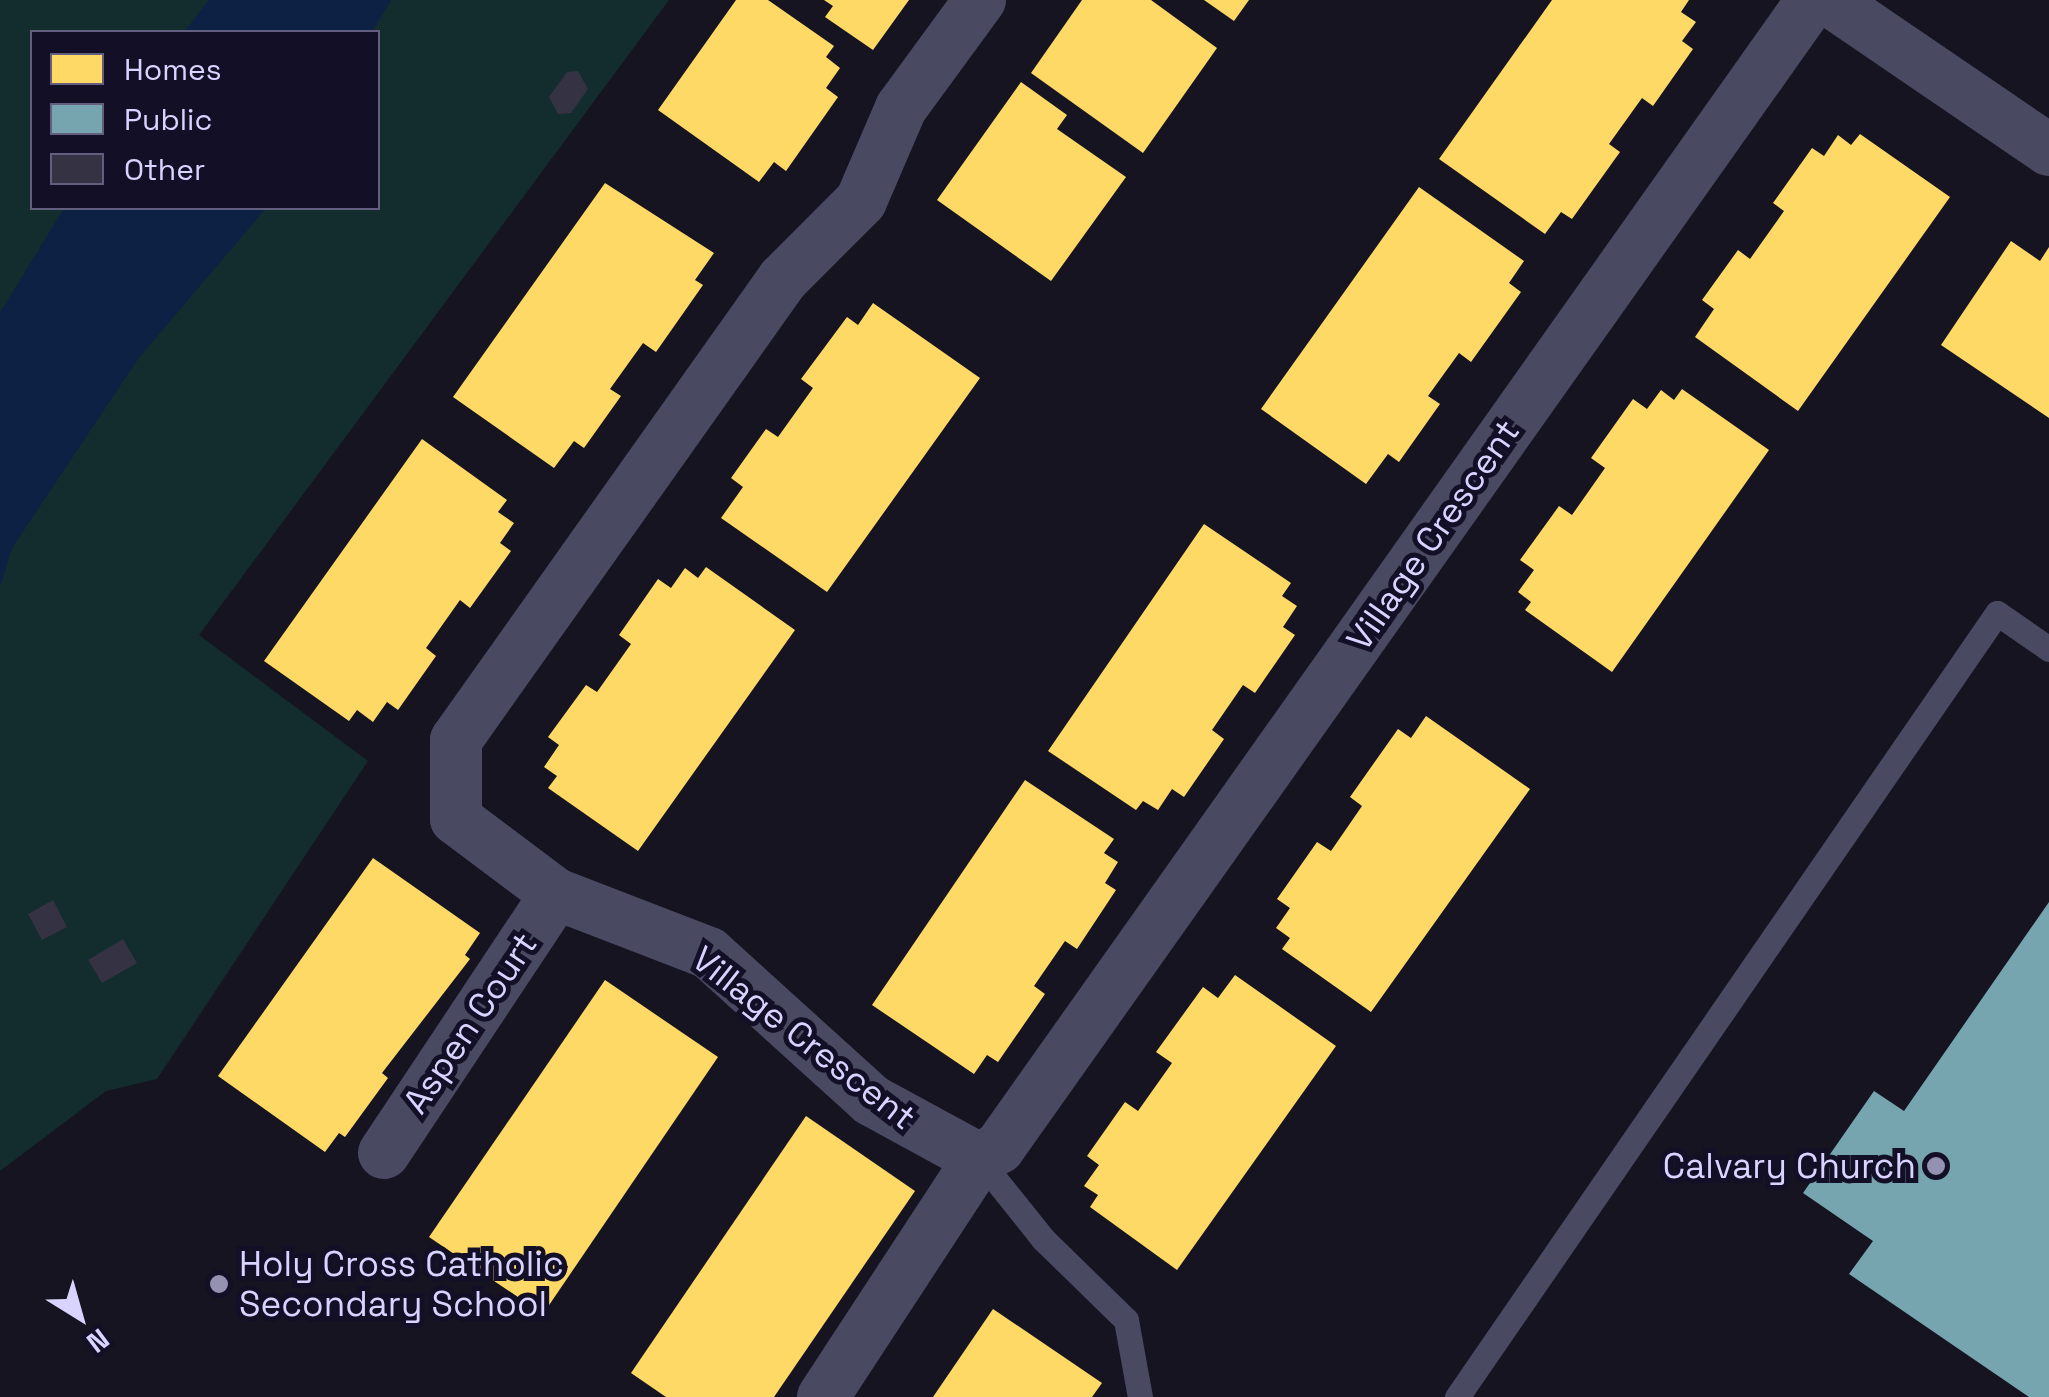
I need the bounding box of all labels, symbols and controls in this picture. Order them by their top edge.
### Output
legend [30,30,380,210]
text: Homes [124,50,222,89]
text: Public [124,100,212,139]
text: Other [124,150,205,189]
street label: Village Crescent [1338,411,1528,659]
street label: Aspen Court [394,925,546,1121]
street label: Village Crescent [684,938,924,1138]
place label: Calvary Church [1663,1145,1916,1187]
marker: Calvary Church [1925,1155,1947,1177]
place label: Holy Cross Catholic Secondary School [239,1243,564,1325]
north arrow [30,1267,130,1367]
marker: Holy Cross Catholic Secondary School [208,1273,230,1295]
text: N [80,1321,116,1361]

